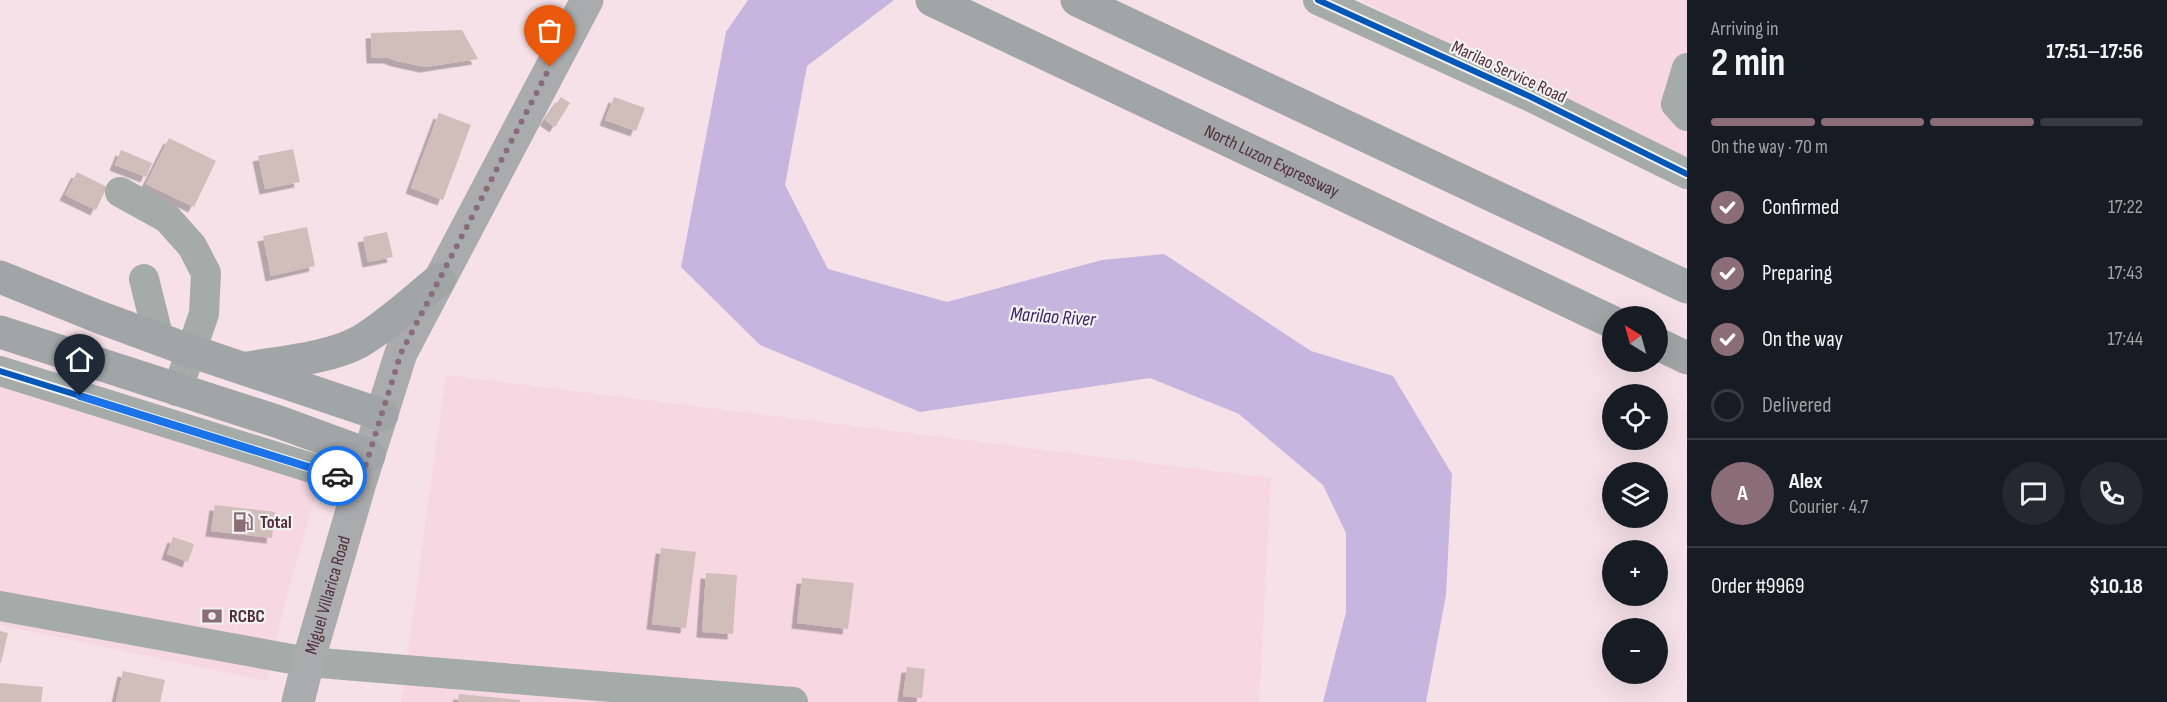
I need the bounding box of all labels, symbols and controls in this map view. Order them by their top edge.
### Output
pin [524,5,575,67]
icon: bag [533,14,566,47]
text: Arriving in [1711,17,1779,41]
street label: Marilao Service Road [1448,36,1570,108]
text: 17:51–17:56 [2046,38,2143,65]
text: 2 min [1711,40,1785,87]
street label: North Luzon Expressway [1201,120,1343,202]
text: On the way · 70 m [1711,135,1828,159]
icon: check [1711,191,1744,224]
text: Confirmed [1762,194,1839,221]
text: 17:22 [2108,195,2143,219]
icon: check [1711,257,1744,290]
text: Preparing [1762,260,1832,287]
text: 17:43 [2108,261,2143,285]
water label: Marilao River [1010,302,1098,332]
north arrow [1602,306,1668,372]
map controls [1602,306,1668,684]
icon: check [1711,323,1744,356]
text: On the way [1762,326,1843,353]
text: 17:44 [2108,327,2143,351]
pin [54,334,105,396]
icon: home [63,343,96,376]
button: locate [1602,384,1668,450]
text: Delivered [1762,392,1831,419]
courier [307,446,367,506]
icon: car [321,460,354,493]
button: layers [1602,462,1668,528]
button: chat [2002,462,2065,525]
button: phone [2080,462,2143,525]
text: Alex [1789,468,1822,495]
text: A [1737,480,1748,507]
text: Courier · 4.7 [1789,495,1868,519]
fuel station icon: Total [231,510,255,534]
place label: Total [260,512,292,533]
street label: Miguel Villarica Road [300,533,355,657]
button: + [1602,540,1668,606]
text: Order #9969 [1711,573,1804,600]
text: $10.18 [2089,573,2143,600]
bank icon: RCBC [200,604,224,628]
place label: RCBC [229,606,265,627]
button: − [1602,618,1668,684]

